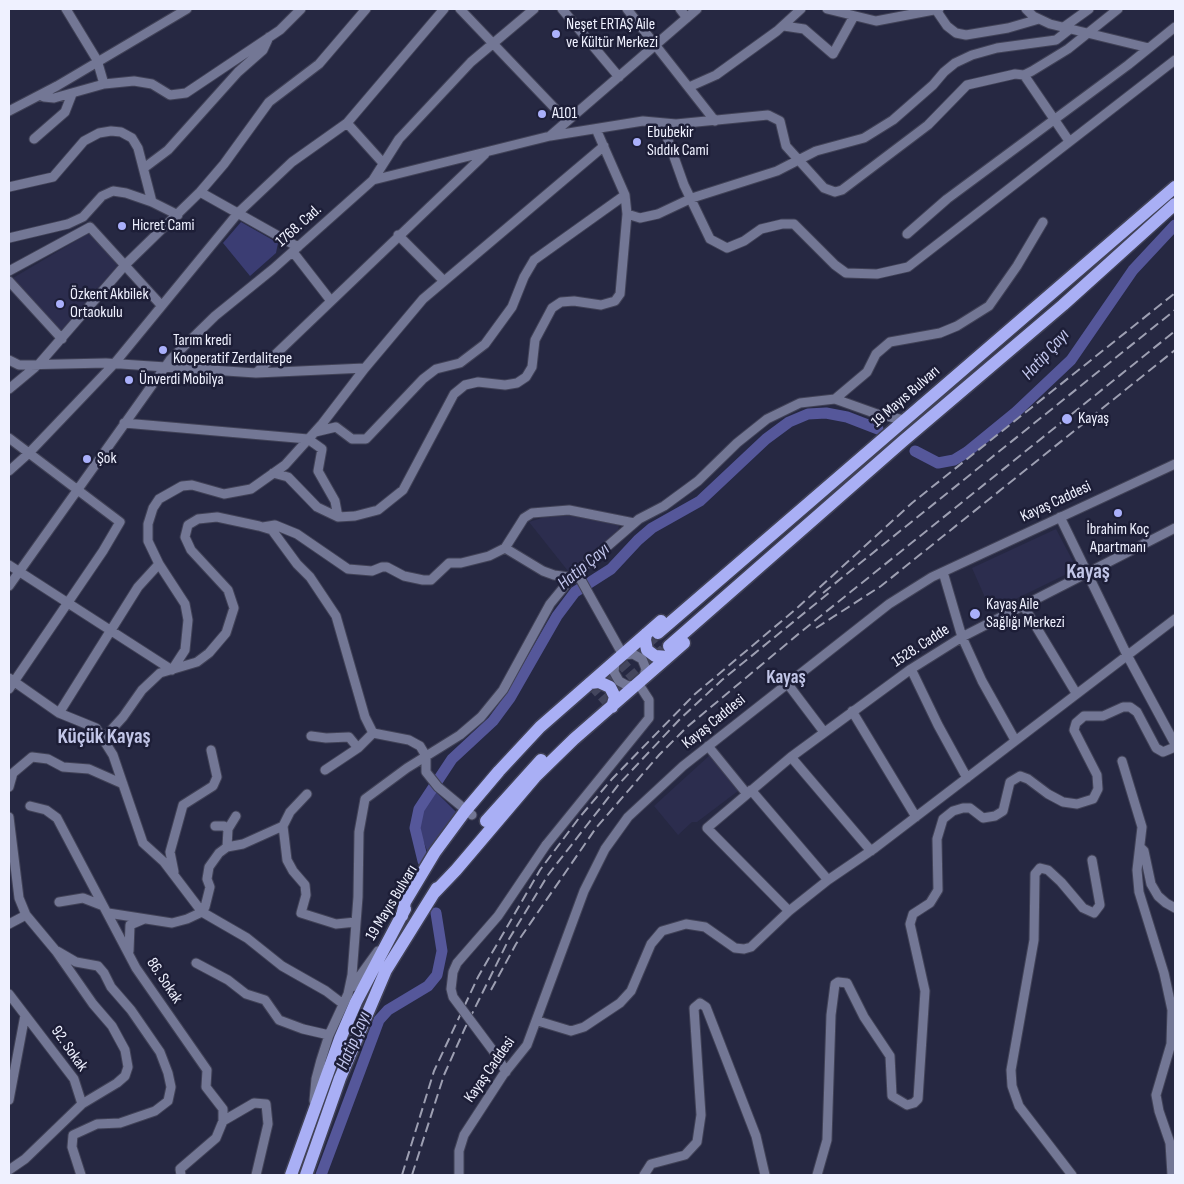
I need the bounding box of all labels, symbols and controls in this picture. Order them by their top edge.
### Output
place label: Neşet ERTAŞ Aile ve Kültür Merkezi [566,15,658,53]
marker: Neşet ERTAŞ Aile ve Kültür Merkezi [550,28,562,40]
place label: A101 [552,104,577,124]
marker: A101 [536,108,548,120]
place label: Ebubekir Sıddık Cami [647,123,709,161]
marker: Ebubekir Sıddık Cami [631,136,643,148]
street label: 1768. Cad. [272,201,326,251]
place label: Hicret Cami [132,216,194,236]
marker: Hicret Cami [116,220,128,232]
place label: Özkent Akbilek Ortaokulu [70,285,149,323]
marker: Özkent Akbilek Ortaokulu [54,298,66,310]
water label: Hatip Çayı [1018,325,1074,385]
place label: Tarım kredi Kooperatif Zerdalitepe [173,331,292,369]
marker: Tarım kredi Kooperatif Zerdalitepe [157,344,169,356]
street label: 19 Mayıs Bulvarı [868,362,944,432]
place label: Ünverdi Mobilya [139,370,224,390]
marker: Ünverdi Mobilya [123,374,135,386]
place label: Kayaş [1078,409,1109,429]
marker: Kayaş [1060,412,1074,426]
place label: Şok [97,449,117,469]
marker: Şok [81,453,93,465]
street label: Kayaş Caddesi [1018,477,1094,527]
marker: İbrahim Koç Apartmanı [1112,507,1124,519]
place label: İbrahim Koç Apartmanı [1086,520,1150,558]
water label: Hatip Çayı [554,539,614,595]
district label: Kayaş [1066,560,1110,586]
place label: Kayaş Aile Sağlığı Merkezi [986,595,1065,633]
marker: Kayaş Aile Sağlığı Merkezi [968,607,982,621]
street label: 1528. Cadde [889,620,953,672]
district label: Kayaş [766,667,806,689]
street label: Kayaş Caddesi [679,691,749,753]
district label: Küçük Kayaş [57,725,151,751]
street label: 19 Mayıs Bulvarı [362,862,422,944]
street label: 86. Sokak [142,954,186,1008]
water label: Hatip Çayı [332,1009,376,1073]
street label: 92. Sokak [46,1023,92,1075]
street label: Kayaş Caddesi [460,1033,520,1107]

